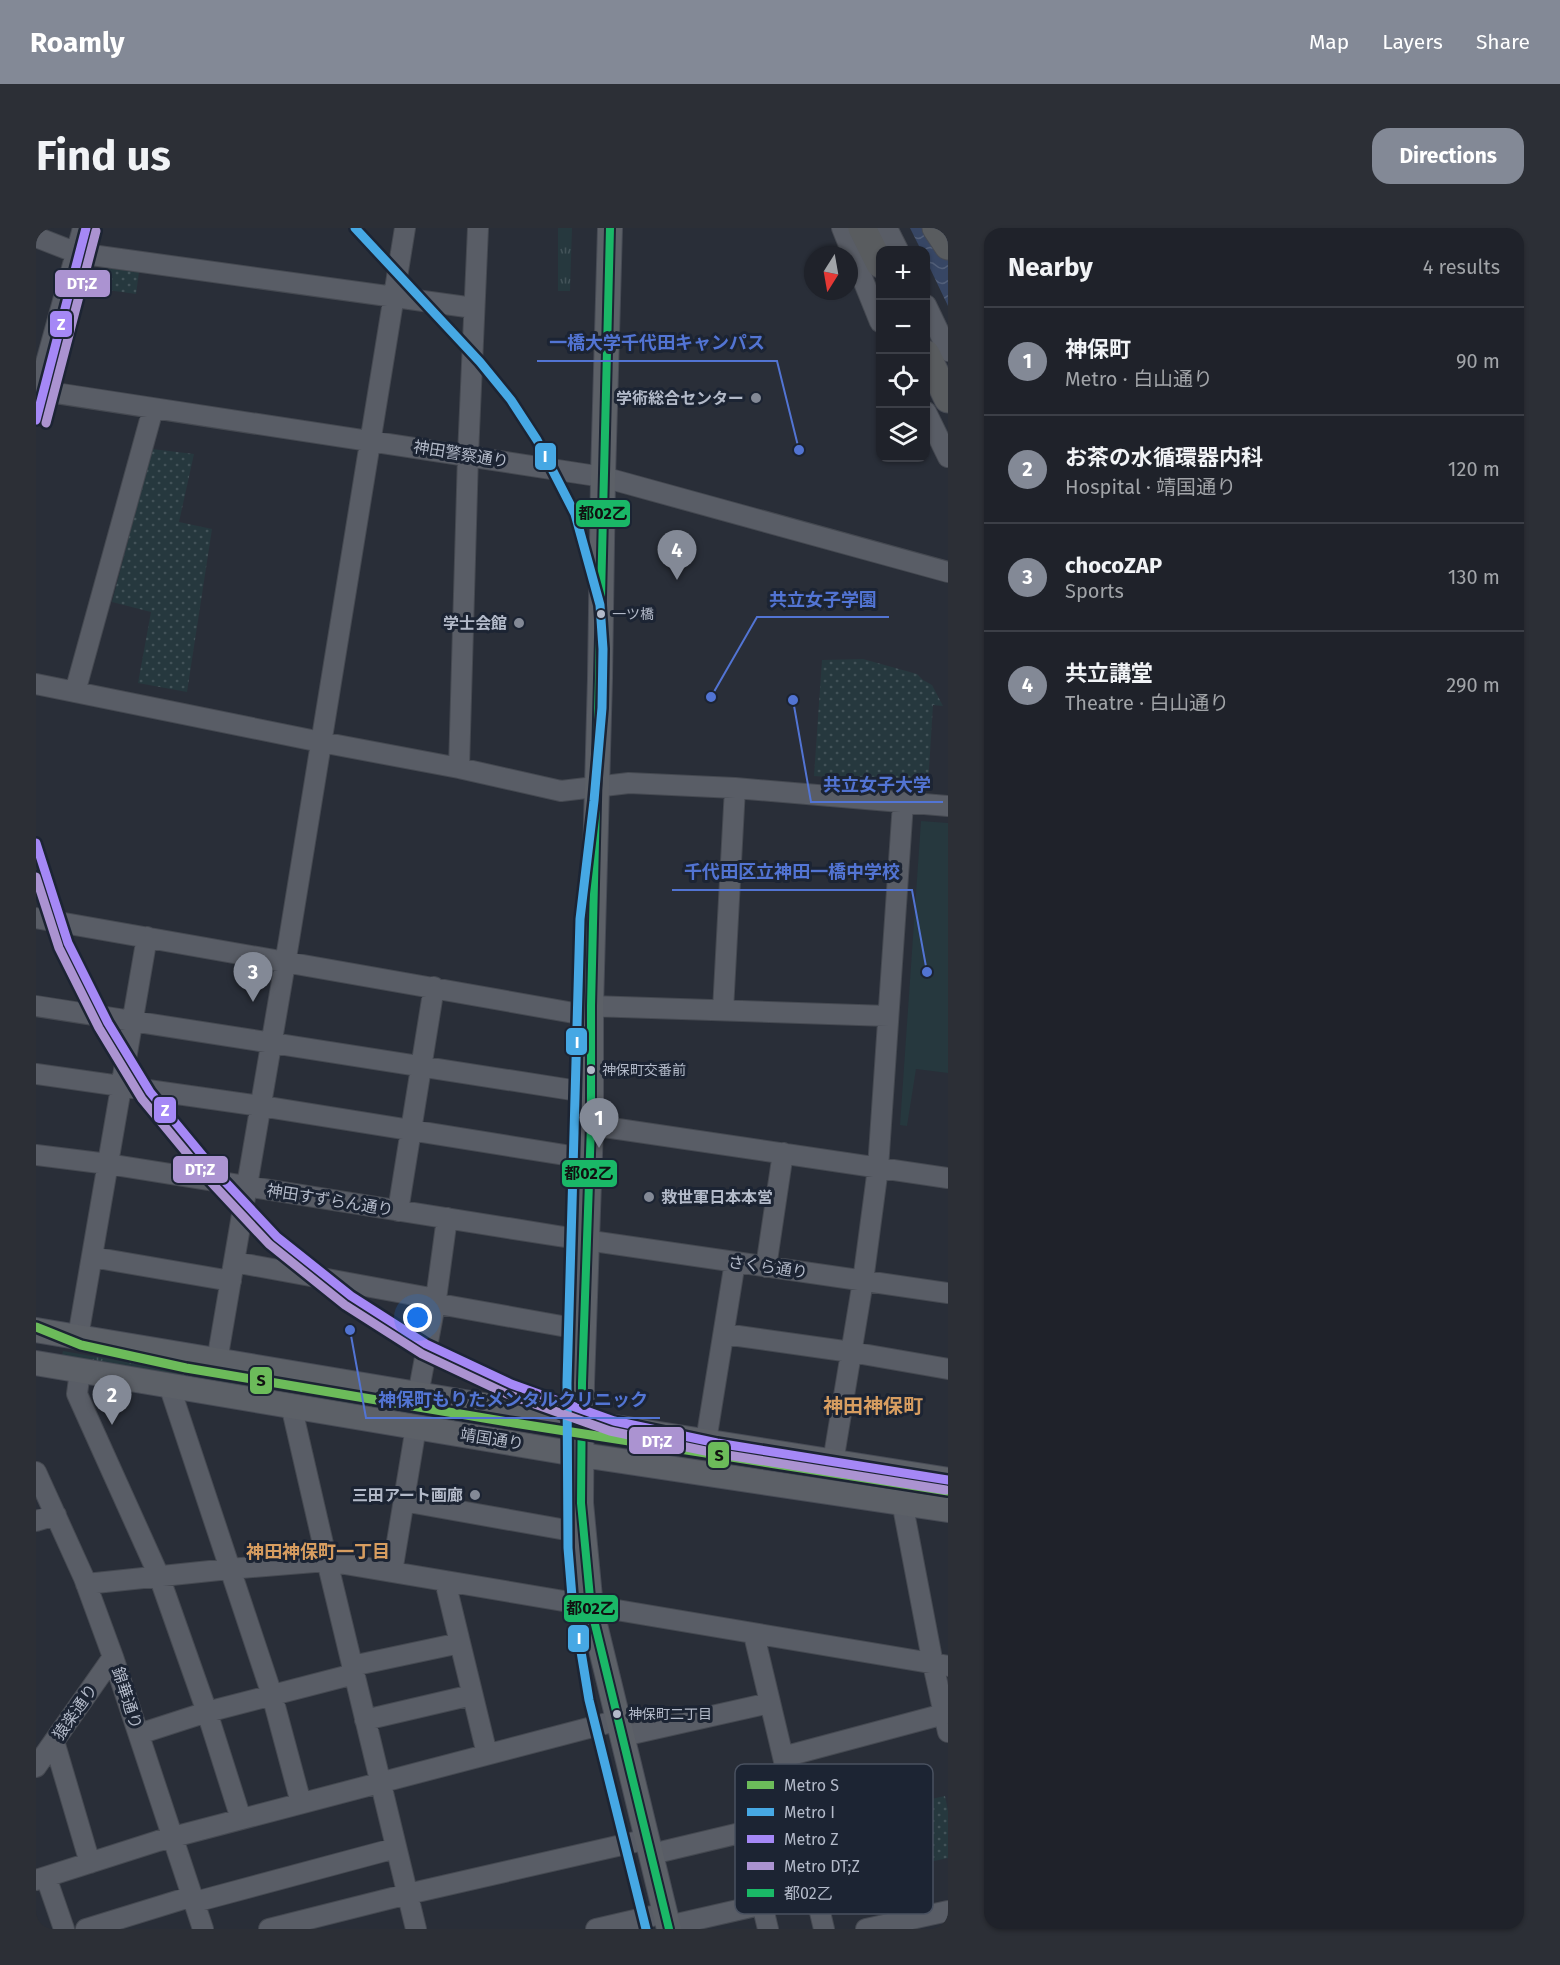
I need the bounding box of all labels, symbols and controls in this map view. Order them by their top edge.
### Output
text: Roamly [30,26,124,59]
text: Map [1309,29,1349,55]
text: Layers [1382,29,1443,55]
text: Share [1476,29,1530,55]
button: Directions [1372,128,1524,184]
text: Find us [36,131,171,181]
north arrow [804,246,858,300]
map controls [876,246,930,462]
button: + [876,246,930,300]
text: Nearby [1008,252,1093,283]
text: 4 results [1423,255,1500,279]
line badge: DT;Z [54,269,111,298]
text: DT;Z [67,274,98,293]
button: − [876,300,930,354]
line badge: Z [49,310,73,338]
text: Z [57,315,66,334]
callout: 一橋大学千代田キャンパス [537,325,777,361]
text: 一橋大学千代田キャンパス [549,332,765,354]
text: 神保町 [1065,336,1131,363]
text: 1 [1023,349,1032,373]
text: 90 m [1456,349,1500,373]
button: locate [876,354,930,408]
text: Metro · 白山通り [1065,367,1213,391]
place label: 学術総合センター [616,389,744,408]
marker: 学術総合センター [749,391,763,405]
button: layers [876,408,930,462]
street label: 神田警察通り [412,437,510,471]
line badge: I [534,442,557,471]
text: お茶の水循環器内科 [1065,444,1263,471]
text: I [543,447,547,466]
text: 2 [1022,457,1033,481]
text: 120 m [1448,457,1500,481]
text: Hospital · 靖国通り [1065,475,1236,499]
line badge: 都02乙 [575,499,631,528]
text: 都02乙 [578,504,628,523]
pin: 4 [658,530,696,580]
text: chocoZAP [1065,552,1162,579]
text: 3 [1022,565,1033,589]
text: 130 m [1448,565,1500,589]
text: Sports [1065,579,1124,603]
callout: 共立女子学園 [757,581,889,617]
text: 共立女子学園 [769,589,877,611]
place label: 一ツ橋 [612,606,654,623]
marker: 一ツ橋 [595,608,607,620]
place label: 学士会館 [443,614,507,633]
marker: 学士会館 [512,616,526,630]
text: 共立講堂 [1065,660,1153,687]
text: 4 [1022,673,1033,697]
text: 290 m [1446,673,1500,697]
text: Theatre · 白山通り [1065,691,1229,715]
callout: 共立女子大学 [811,766,943,802]
text: 共立女子大学 [823,774,931,796]
callout: 千代田区立神田一橋中学校 [672,854,912,890]
text: 千代田区立神田一橋中学校 [684,861,900,883]
pin: 3 [234,952,272,1002]
line badge: I [565,1027,588,1056]
text: I [575,1033,579,1052]
place label: 神保町交番前 [602,1062,686,1079]
marker: 神保町交番前 [585,1064,597,1076]
line badge: Z [153,1096,177,1124]
pin: 1 [580,1098,618,1148]
text: Z [161,1101,170,1120]
line badge: DT;Z [172,1155,229,1184]
line badge: 都02乙 [561,1159,618,1188]
text: DT;Z [185,1160,216,1179]
text: 都02乙 [564,1164,614,1183]
street label: 神田すずらん通り [265,1181,395,1219]
place label: 救世軍日本本営 [661,1188,773,1207]
marker: 救世軍日本本営 [642,1190,656,1204]
street label: さくら通り [727,1252,809,1282]
your location [403,1303,432,1332]
line badge: S [249,1366,273,1395]
text: S [256,1371,266,1390]
pin: 2 [92,1376,132,1425]
callout: 神保町もりたメンタルクリニック [366,1382,660,1418]
text: 神保町もりたメンタルクリニック [378,1389,648,1411]
district label: 神田神保町 [823,1394,923,1418]
street label: 靖国通り [459,1425,525,1453]
line badge: DT;Z [628,1426,685,1455]
text: DT;Z [642,1432,673,1451]
line badge: S [707,1441,730,1469]
text: S [714,1446,724,1465]
place label: 三田アート画廊 [352,1486,463,1505]
marker: 三田アート画廊 [468,1488,482,1502]
district label: 神田神保町一丁目 [246,1541,390,1563]
line badge: 都02乙 [563,1594,619,1623]
text: 都02乙 [566,1599,616,1618]
line badge: I [567,1624,590,1653]
text: I [577,1629,581,1648]
street label: 錦華通り [108,1665,146,1731]
street label: 猿楽通り [49,1680,101,1744]
place label: 神保町二丁目 [628,1706,712,1723]
marker: 神保町二丁目 [611,1708,623,1720]
legend [735,1764,933,1914]
text: Metro S [784,1776,839,1795]
text: Metro I [784,1803,835,1822]
text: Metro Z [784,1830,839,1849]
text: Metro DT;Z [784,1857,860,1876]
text: 都02乙 [784,1884,833,1903]

